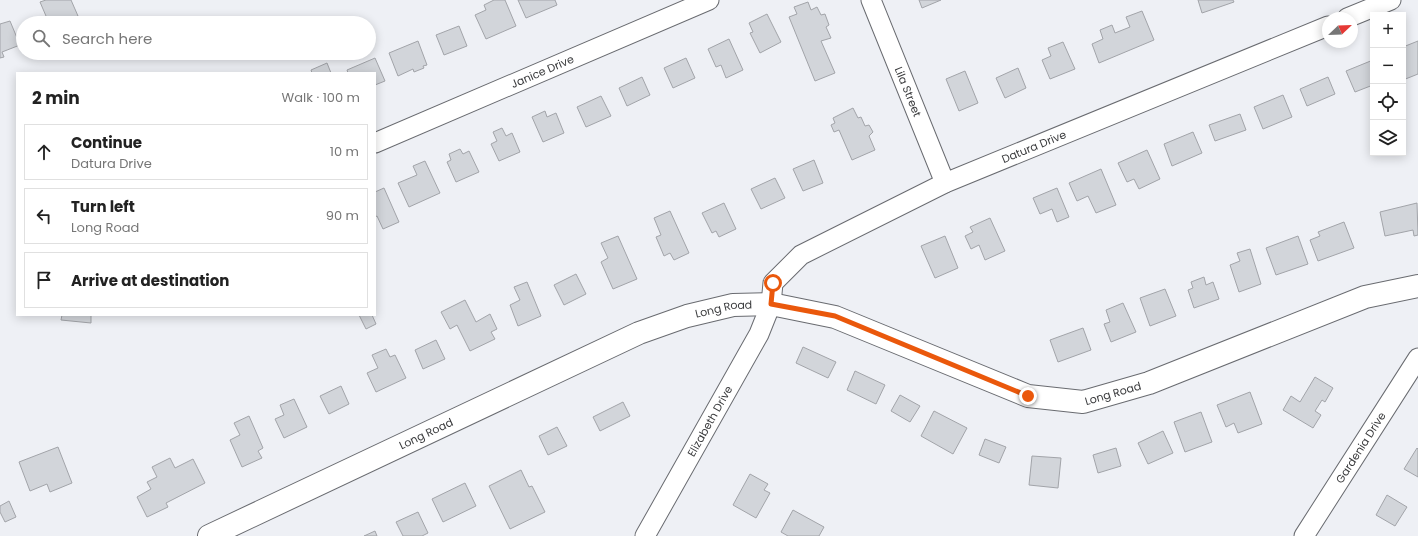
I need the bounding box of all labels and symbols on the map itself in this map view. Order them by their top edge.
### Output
north arrow [1322,12,1358,48]
street label: Janice Drive [508,51,576,92]
street label: Lila Street [891,64,925,119]
street label: Datura Drive [999,126,1069,167]
route start [764,274,782,292]
street label: Long Road [694,296,752,322]
street label: Long Road [1083,378,1143,409]
street label: Elizabeth Drive [683,382,736,460]
route end [1019,387,1037,405]
street label: Gardenia Drive [1332,409,1390,486]
street label: Long Road [396,414,456,453]

